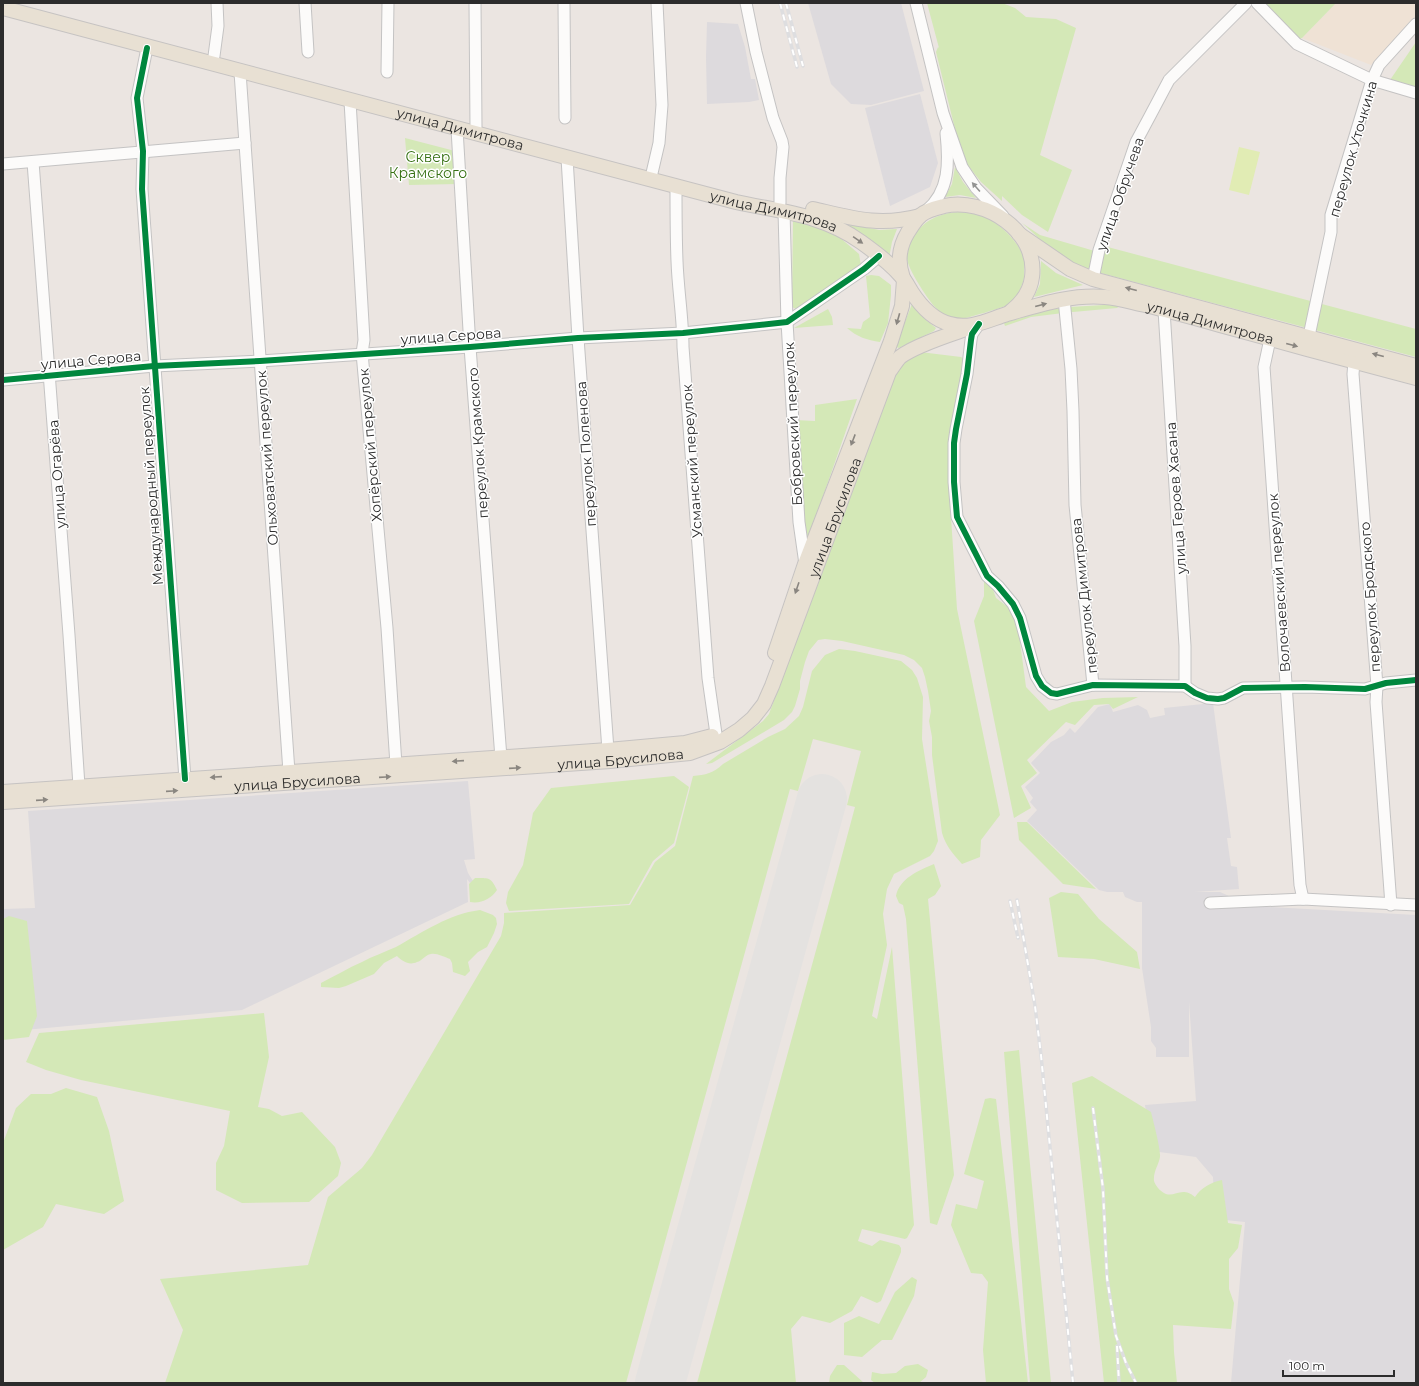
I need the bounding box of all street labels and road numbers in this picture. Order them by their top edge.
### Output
street label: переулок Уточкина [1325,79,1381,219]
street label: улица Димитрова [394,103,526,154]
street label: улица Обручева [1092,135,1148,254]
street label: улица Димитрова [707,186,840,236]
street label: улица Димитрова [1144,297,1276,348]
street label: улица Серова [399,324,502,349]
street label: Бобровский переулок [780,342,806,506]
street label: улица Серова [39,347,142,373]
street label: переулок Крамского [464,367,492,519]
street label: Хопёрский переулок [354,368,386,522]
street label: Ольховатский переулок [252,370,282,546]
street label: переулок Поленова [572,380,600,528]
street label: Усманский переулок [678,384,706,538]
street label: Международный переулок [135,386,167,586]
street label: улица Огарёва [44,419,70,530]
street label: улица Героев Хасана [1162,421,1190,576]
street label: улица Брусилова [804,455,865,581]
street label: Волочаевский переулок [1264,493,1294,673]
street label: переулок Димитрова [1067,517,1101,675]
street label: переулок Бродского [1356,521,1384,673]
street label: улица Брусилова [556,745,684,774]
street label: улица Брусилова [233,769,361,795]

